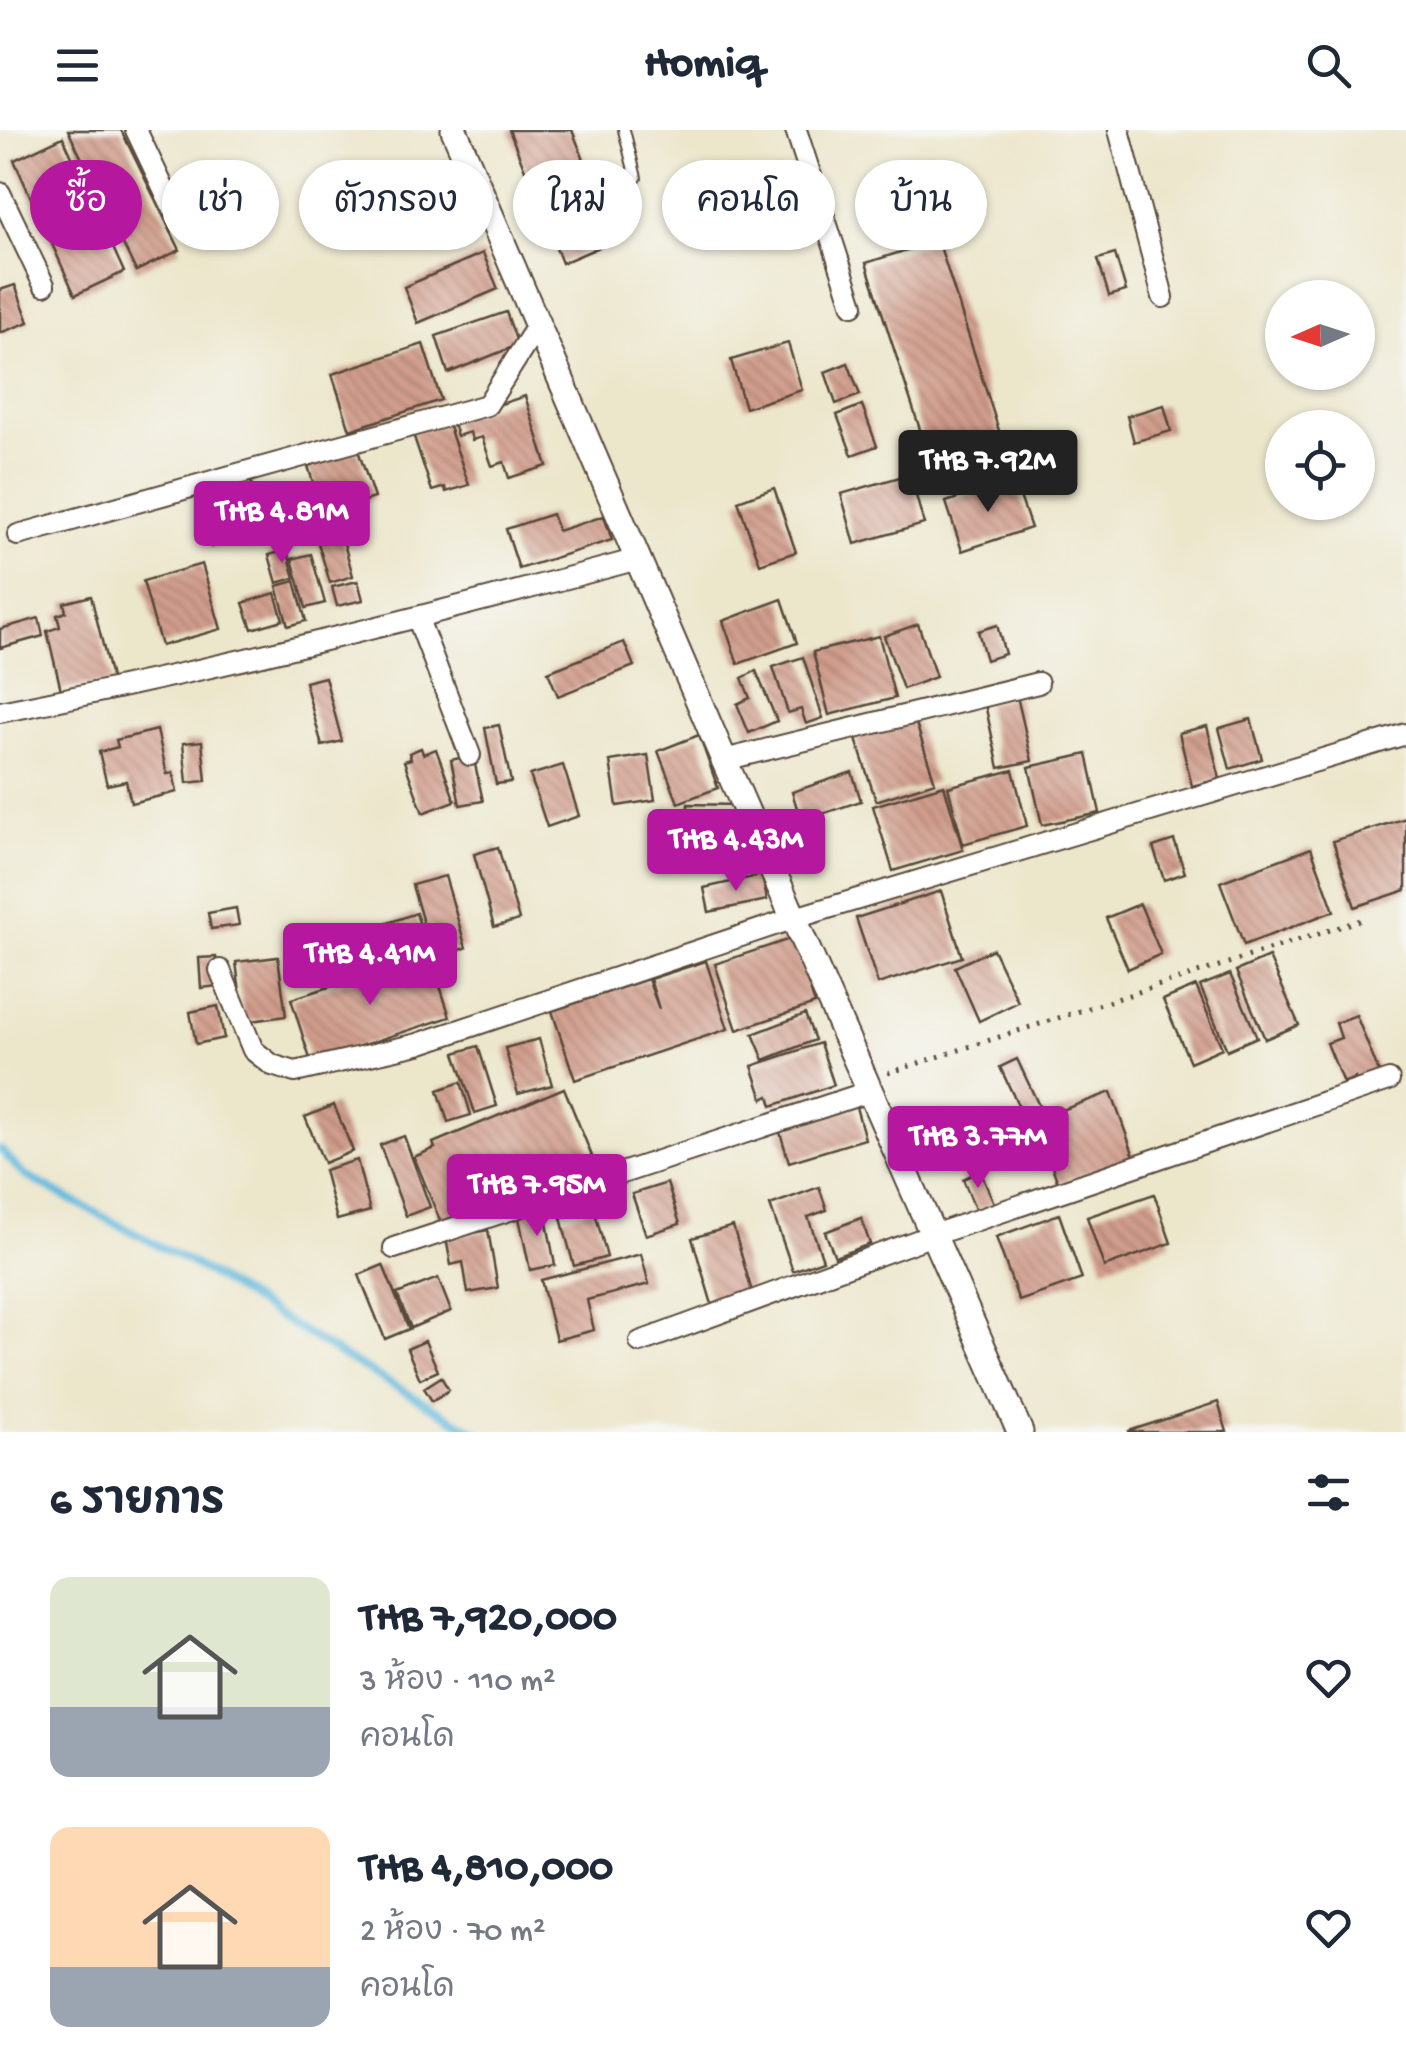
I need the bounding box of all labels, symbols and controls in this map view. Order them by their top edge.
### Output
icon: menu [50,38,105,93]
icon: search [1301,38,1356,93]
text: Homiq [644,39,762,92]
chip: ซื้อ [30,160,142,250]
chip: เช่า [162,160,279,250]
chip: ตัวกรอง [299,160,493,250]
chip: ใหม่ [513,160,642,250]
chip: คอนโด [662,160,835,250]
chip: บ้าน [855,160,987,250]
north arrow [1265,280,1375,390]
map controls [1265,280,1375,520]
button: locate [1265,410,1375,520]
pin: THB 7.92M [874,430,1102,515]
text: THB 7.92M [920,443,1056,481]
pin: THB 4.81M [168,481,396,566]
text: THB 4.81M [216,494,348,532]
pin: THB 4.43M [622,809,850,894]
text: THB 4.43M [669,822,803,860]
pin: THB 4.41M [256,923,484,1008]
text: THB 4.41M [305,936,435,974]
pin: THB 3.77M [864,1106,1092,1191]
text: THB 3.77M [910,1119,1046,1157]
pin: THB 7.95M [423,1154,651,1239]
text: THB 7.95M [469,1167,605,1205]
icon: filters [1301,1465,1356,1520]
text: 6 รายการ [50,1480,225,1529]
text: THB 7,920,000 [360,1596,617,1645]
icon: home [130,1617,250,1737]
icon: heart [1301,1650,1356,1705]
text: 3 ห้อง · 110 m² [360,1664,556,1702]
text: คอนโด [360,1721,454,1759]
text: THB 4,810,000 [360,1846,613,1895]
icon: home [130,1867,250,1987]
icon: heart [1301,1900,1356,1955]
text: 2 ห้อง · 70 m² [360,1914,545,1952]
text: คอนโด [360,1971,454,2009]

